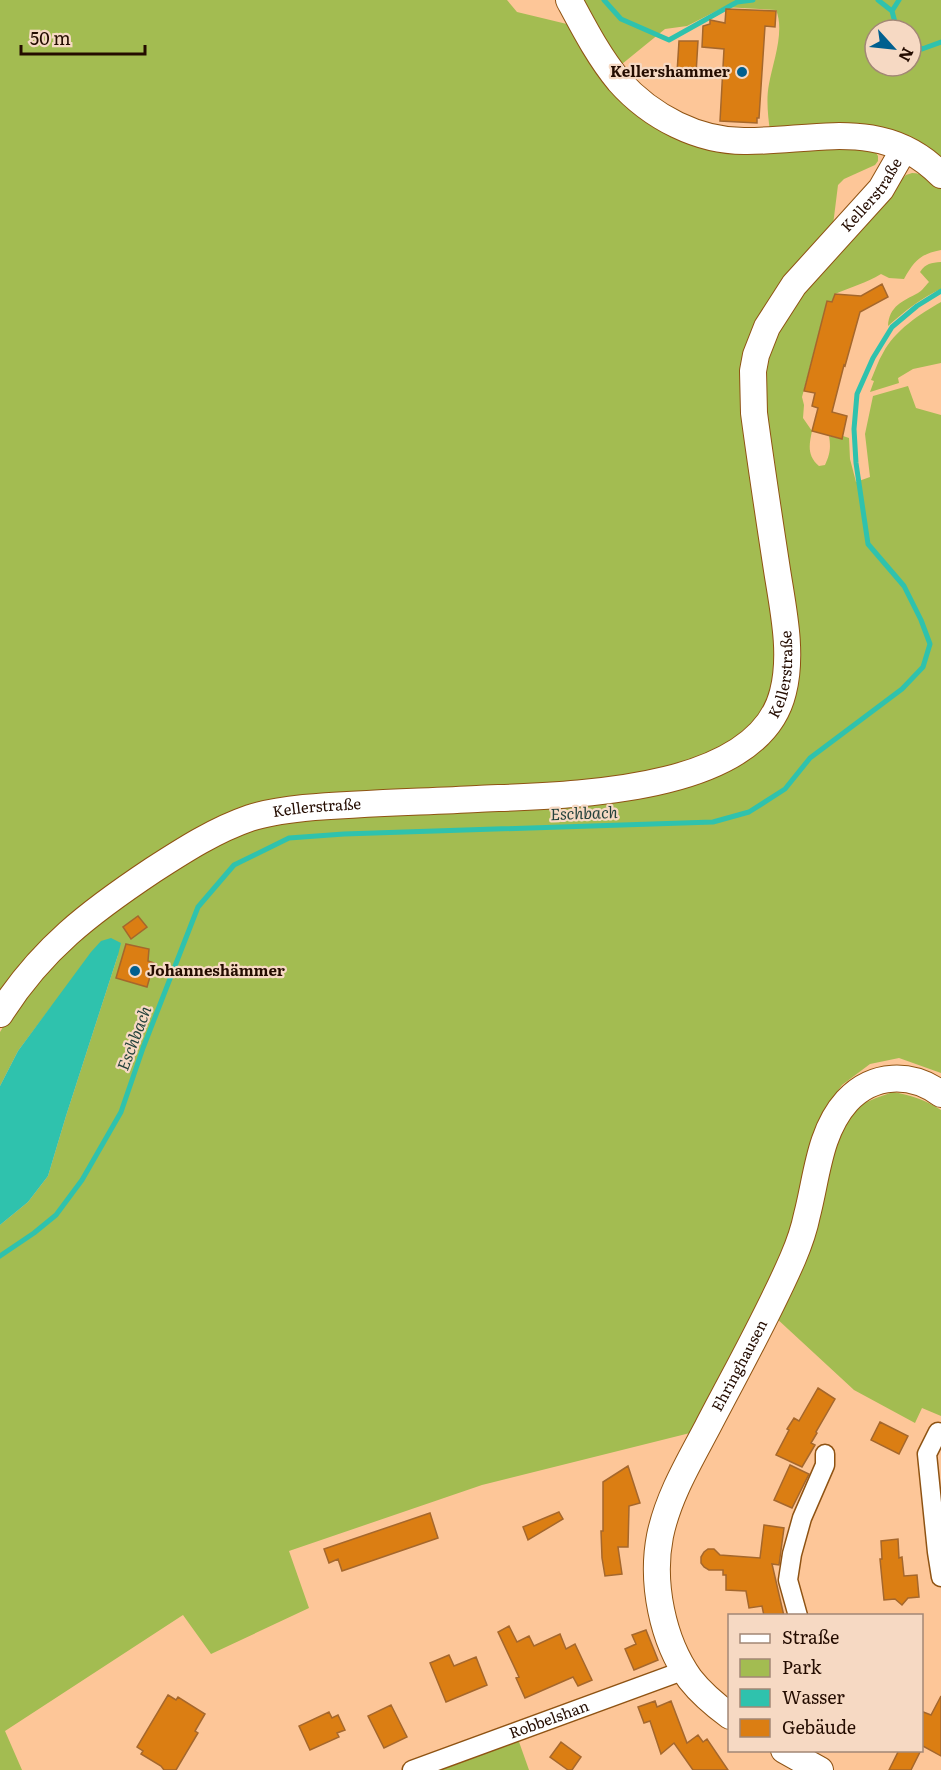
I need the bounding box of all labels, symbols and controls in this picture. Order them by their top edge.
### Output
scale bar [21,18,146,56]
north arrow [863,18,923,78]
text: 50 m [30,24,71,51]
text: N [894,44,921,67]
place label: Kellershammer [610,59,730,82]
marker: Kellershammer [735,65,749,79]
street label: Kellerstraße [835,153,907,236]
street label: Kellerstraße [761,630,797,722]
street label: Kellerstraße [271,791,362,822]
water label: Eschbach [550,799,619,825]
place label: Johanneshämmer [147,958,285,981]
marker: Johanneshämmer [128,964,142,978]
water label: Eschbach [110,1001,157,1073]
street label: Ehringhausen [705,1315,772,1415]
legend [728,1614,923,1752]
text: Straße [782,1623,839,1650]
text: Park [782,1653,823,1680]
text: Wasser [782,1683,845,1710]
street label: Robbelshan [505,1693,592,1744]
text: Gebäude [782,1713,856,1740]

